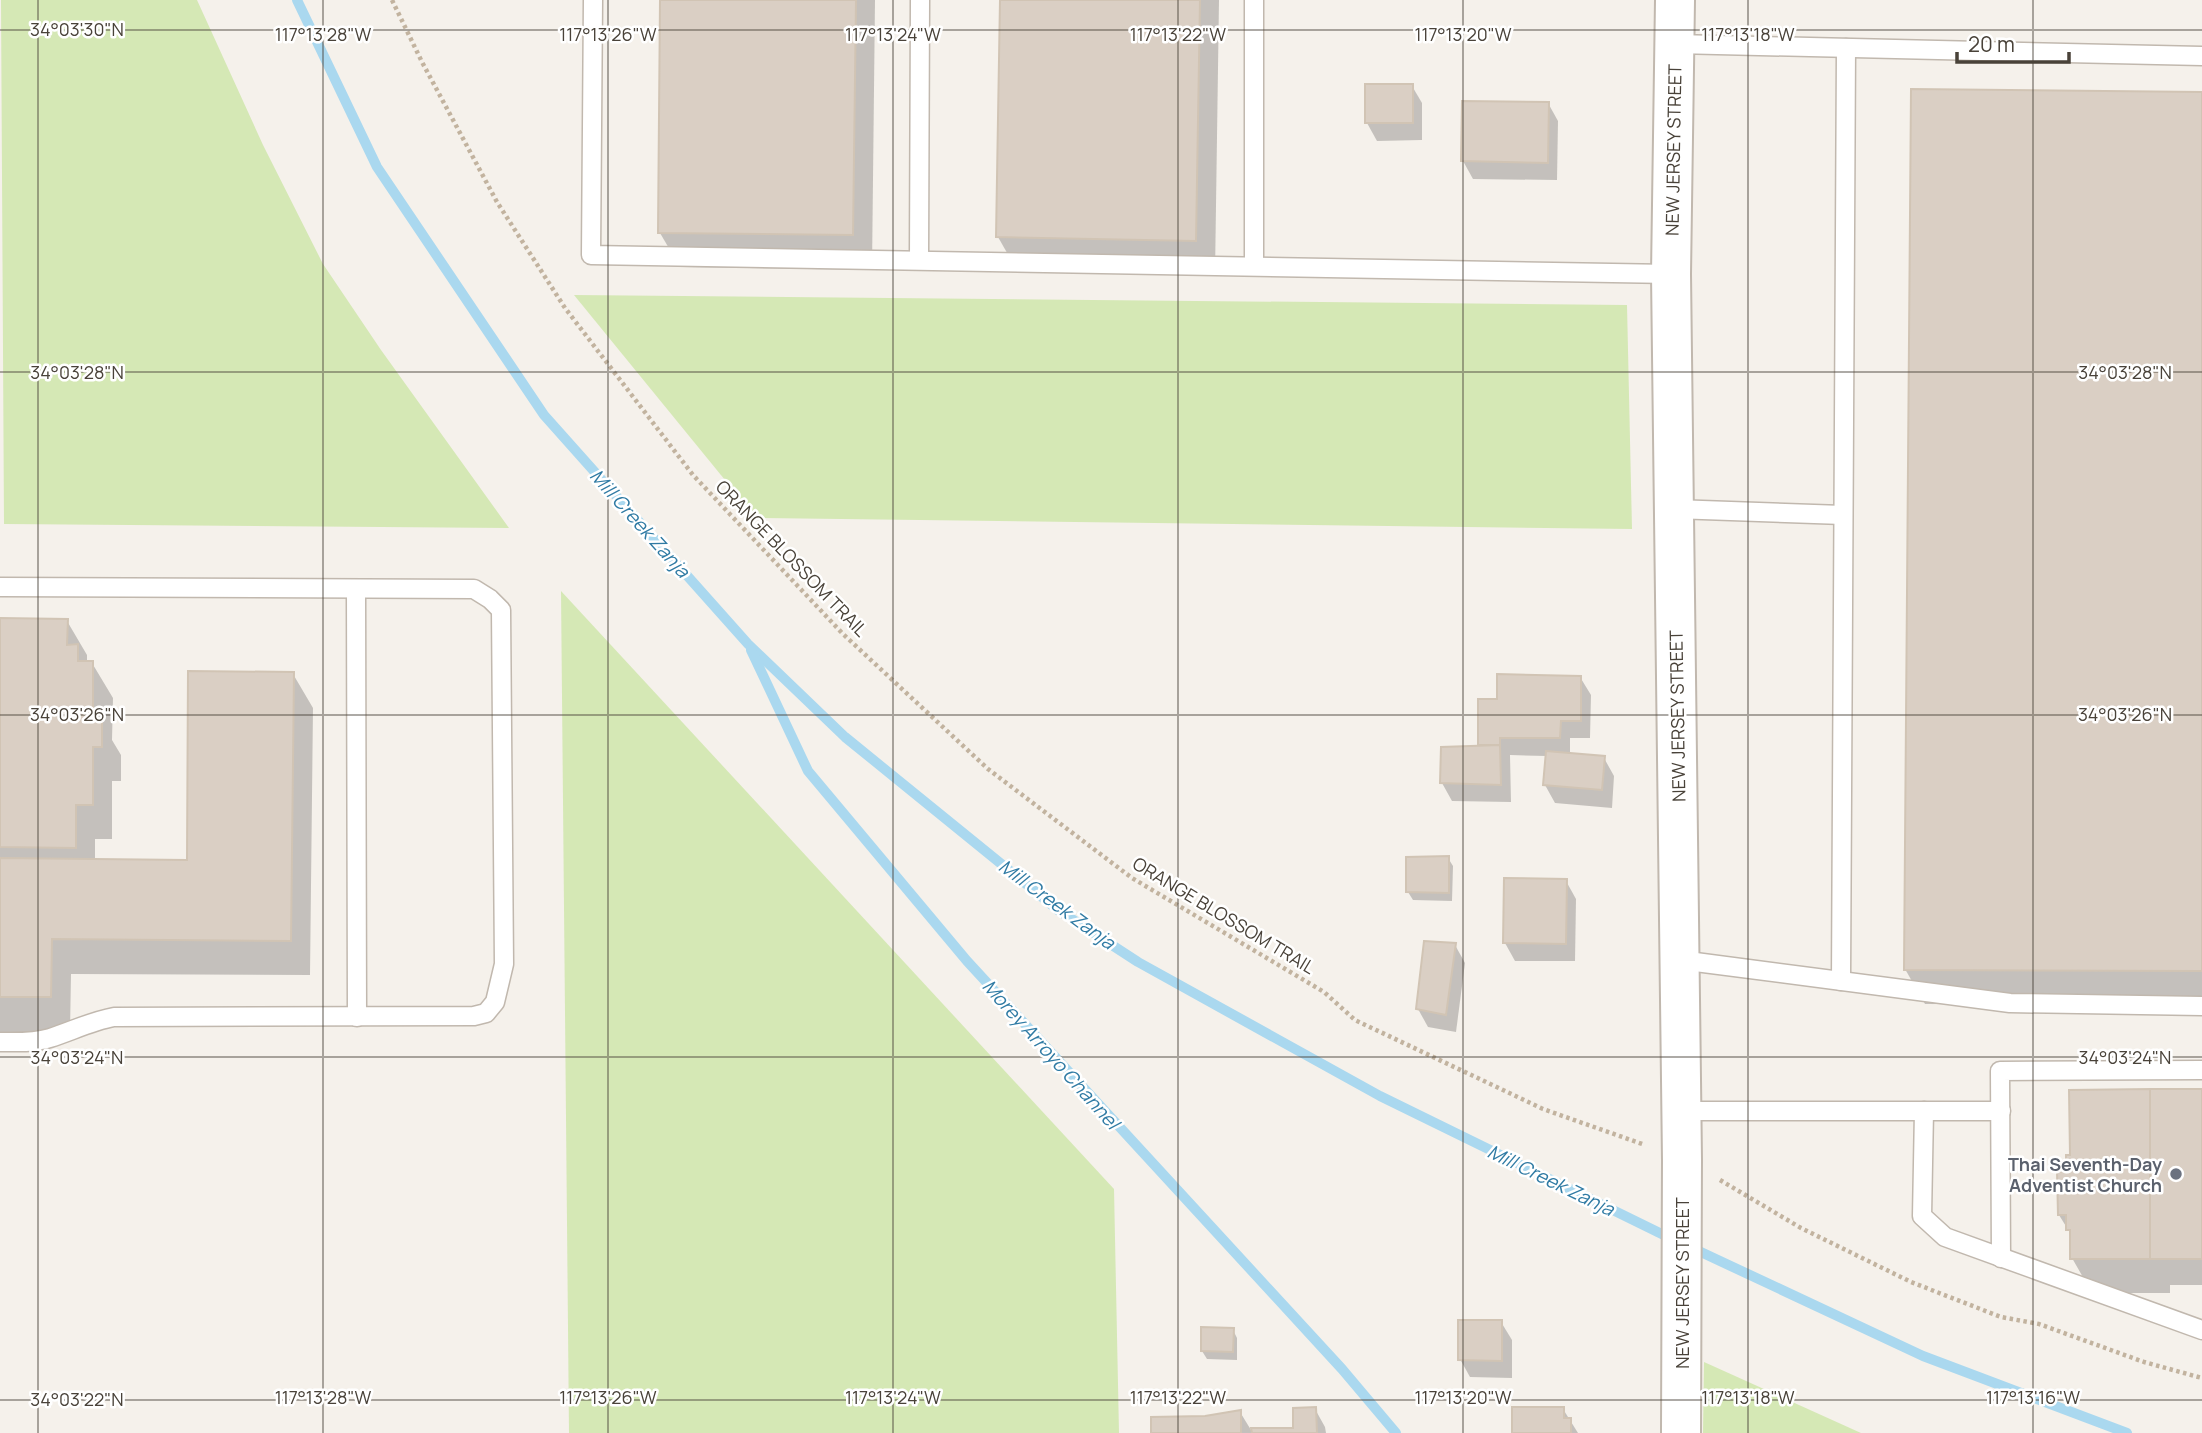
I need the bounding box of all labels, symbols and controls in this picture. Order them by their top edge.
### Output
text: 34°03'30"N [30,17,124,41]
scale bar [1957,21,2069,65]
text: 117°13'28"W [275,22,371,46]
text: 117°13'26"W [559,22,657,46]
text: 117°13'24"W [845,22,941,46]
text: 117°13'22"W [1130,22,1226,46]
text: 117°13'20"W [1414,22,1512,46]
text: 117°13'18"W [1701,22,1795,46]
text: 20 m [1968,30,2015,58]
street label: NEW JERSEY STREET [1660,64,1687,236]
text: 34°03'28"N [30,360,124,384]
text: 34°03'28"N [2078,360,2172,384]
water label: Mill Creek Zanja [584,463,697,584]
street label: ORANGE BLOSSOM TRAIL [711,475,873,641]
street label: NEW JERSEY STREET [1663,630,1690,802]
text: 34°03'26"N [30,702,124,726]
text: 34°03'26"N [2078,702,2172,726]
street label: ORANGE BLOSSOM TRAIL [1128,851,1320,979]
water label: Mill Creek Zanja [994,853,1121,956]
water label: Morey Arroyo Channel [977,974,1127,1136]
text: 34°03'24"N [31,1045,123,1069]
text: 34°03'24"N [2079,1045,2171,1069]
water label: Mill Creek Zanja [1483,1138,1620,1222]
place label: Thai Seventh-Day Adventist Church [2008,1152,2162,1197]
marker: Thai Seventh-Day Adventist Church [2168,1166,2184,1182]
street label: NEW JERSEY STREET [1670,1197,1694,1369]
text: 117°13'28"W [275,1385,371,1409]
text: 117°13'26"W [559,1385,657,1409]
text: 117°13'24"W [845,1385,941,1409]
text: 117°13'22"W [1130,1385,1226,1409]
text: 117°13'20"W [1414,1385,1512,1409]
text: 117°13'18"W [1701,1385,1795,1409]
text: 117°13'16"W [1986,1385,2080,1409]
text: 34°03'22"N [30,1387,124,1411]

